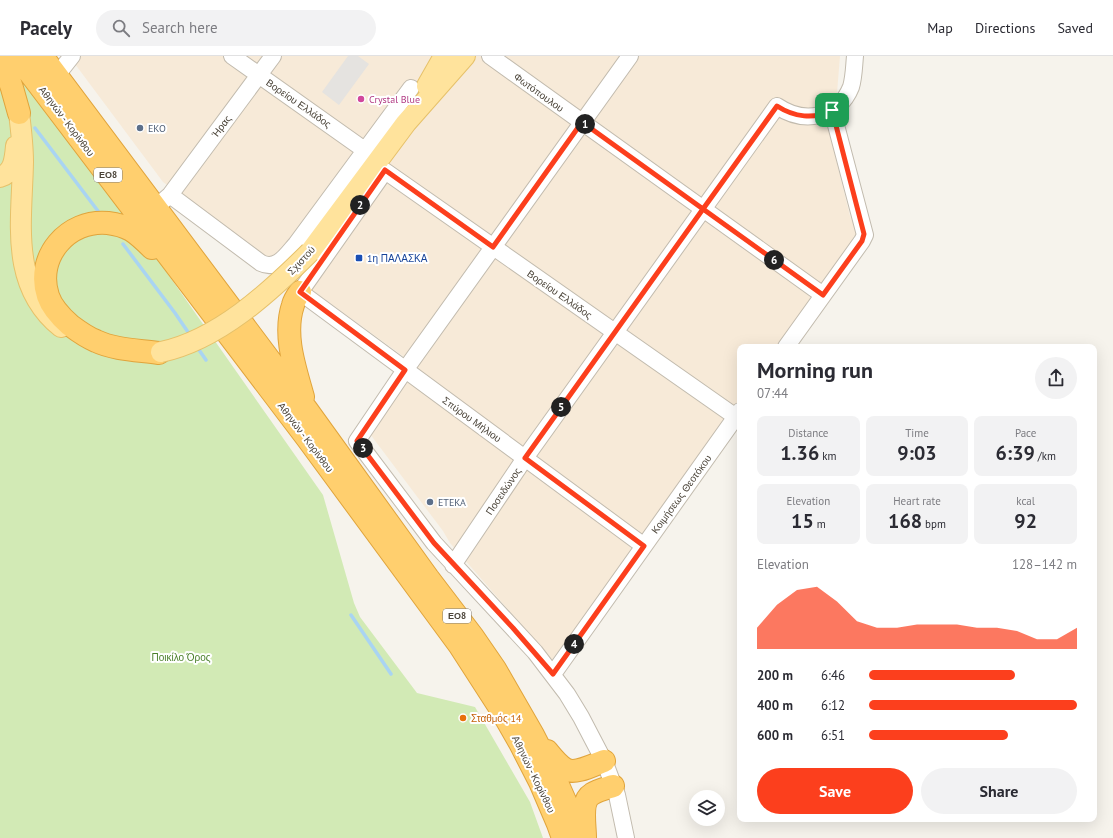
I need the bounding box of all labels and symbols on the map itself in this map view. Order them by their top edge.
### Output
street label: Φωτόπουλου [511,70,566,115]
street label: Βορείου Ελλάδος [264,76,334,131]
street label: Αθηνών - Κορίνθου [36,84,97,159]
place label: Crystal Blue [369,93,420,106]
pin [815,93,849,127]
marker: Crystal Blue [356,94,366,104]
street label: Ήρας [208,112,234,141]
pin: 1 [575,114,595,134]
place label: EKO [148,122,166,135]
marker: EKO [135,123,145,133]
road number: ΕΟ8 [94,168,122,182]
pin: 2 [350,195,370,215]
street label: Σχιστού [285,243,318,277]
pin: 6 [764,250,784,270]
place label: 1η ΠΑΛΑΣΚΑ [367,252,428,265]
marker: 1η ΠΑΛΑΣΚΑ [354,253,364,263]
street label: Βορείου Ελλάδος [525,267,595,322]
street label: Σπύρου Μήλιου [440,394,504,445]
pin: 5 [551,397,571,417]
street label: Αθηνών - Κορίνθου [275,400,336,475]
pin: 3 [353,438,373,458]
street label: Κοιμήσεως Θεοτόκου [648,452,714,536]
street label: Ποσειδώνος [483,465,524,517]
place label: ETEKA [438,496,466,509]
marker: ETEKA [425,497,435,507]
road number: ΕΟ8 [443,609,471,623]
pin: 4 [564,634,584,654]
park label: Ποικίλο Όρος [151,651,211,664]
place label: Σταθμός 14 [471,712,522,725]
marker: Σταθμός 14 [458,713,468,723]
street label: Αθηνών - Κορίνθου [509,733,558,815]

